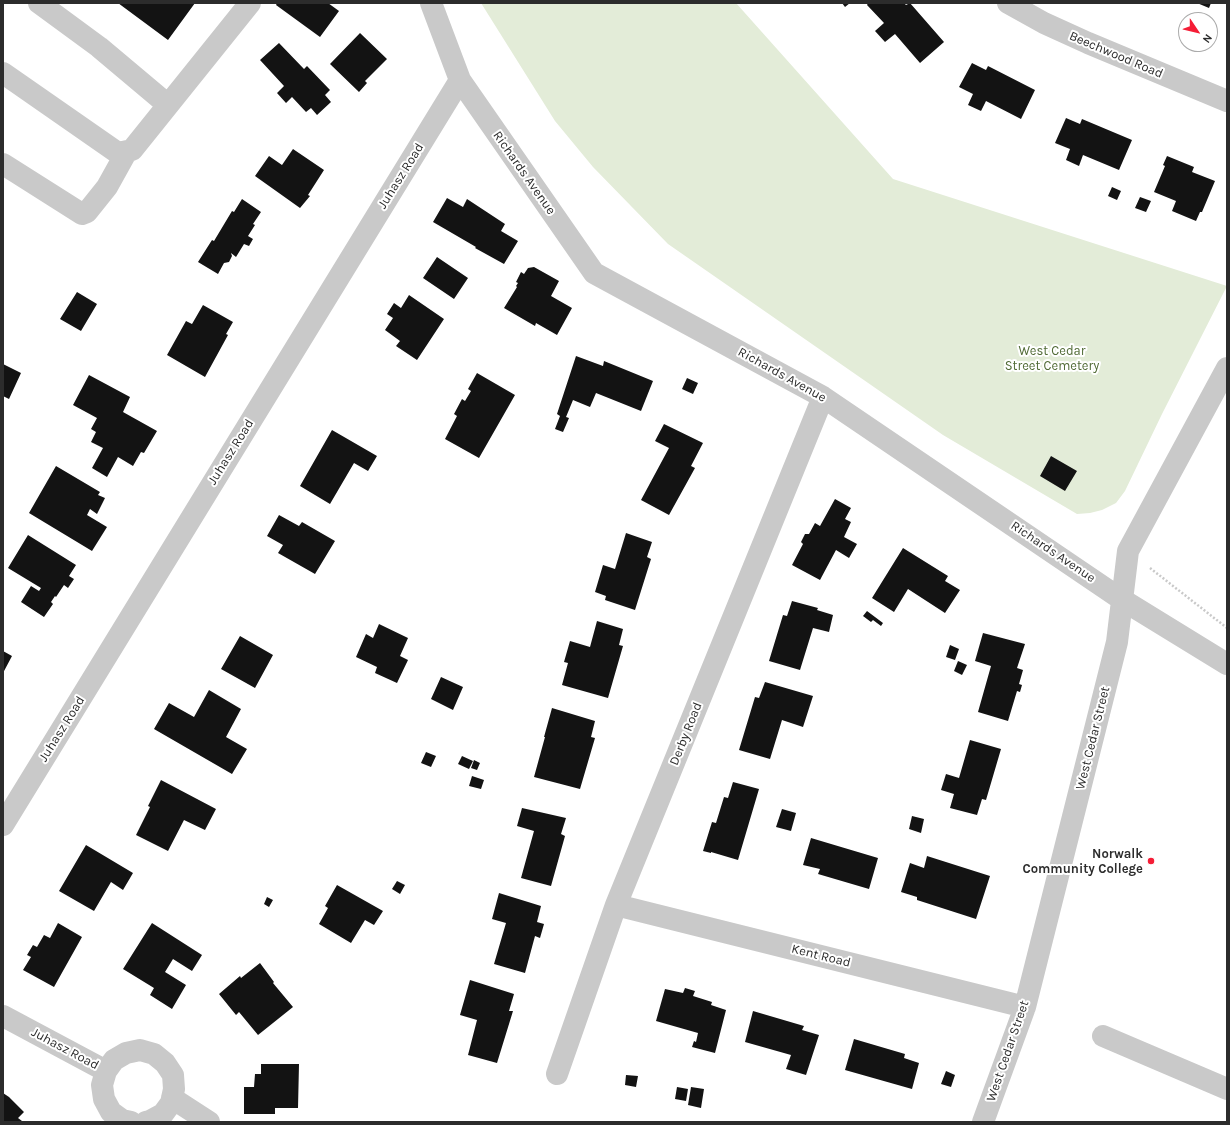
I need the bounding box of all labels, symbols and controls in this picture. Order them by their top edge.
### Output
north arrow [1178,12,1218,52]
street label: Beechwood Road [1067,28,1165,82]
text: N [1200,32,1215,46]
street label: Richards Avenue [489,128,559,218]
street label: Juhasz Road [375,140,427,212]
park label: West Cedar Street Cemetery [1005,343,1099,374]
street label: Richards Avenue [735,344,829,406]
street label: Juhasz Road [205,416,257,488]
street label: Richards Avenue [1008,518,1098,586]
street label: West Cedar Street [1073,685,1113,791]
street label: Juhasz Road [36,693,88,765]
street label: Derby Road [666,700,706,768]
place label: Norwalk Community College [1022,846,1143,877]
marker: Norwalk Community College [1146,856,1156,866]
street label: Kent Road [790,941,852,971]
street label: West Cedar Street [983,999,1033,1103]
street label: Juhasz Road [29,1025,101,1073]

